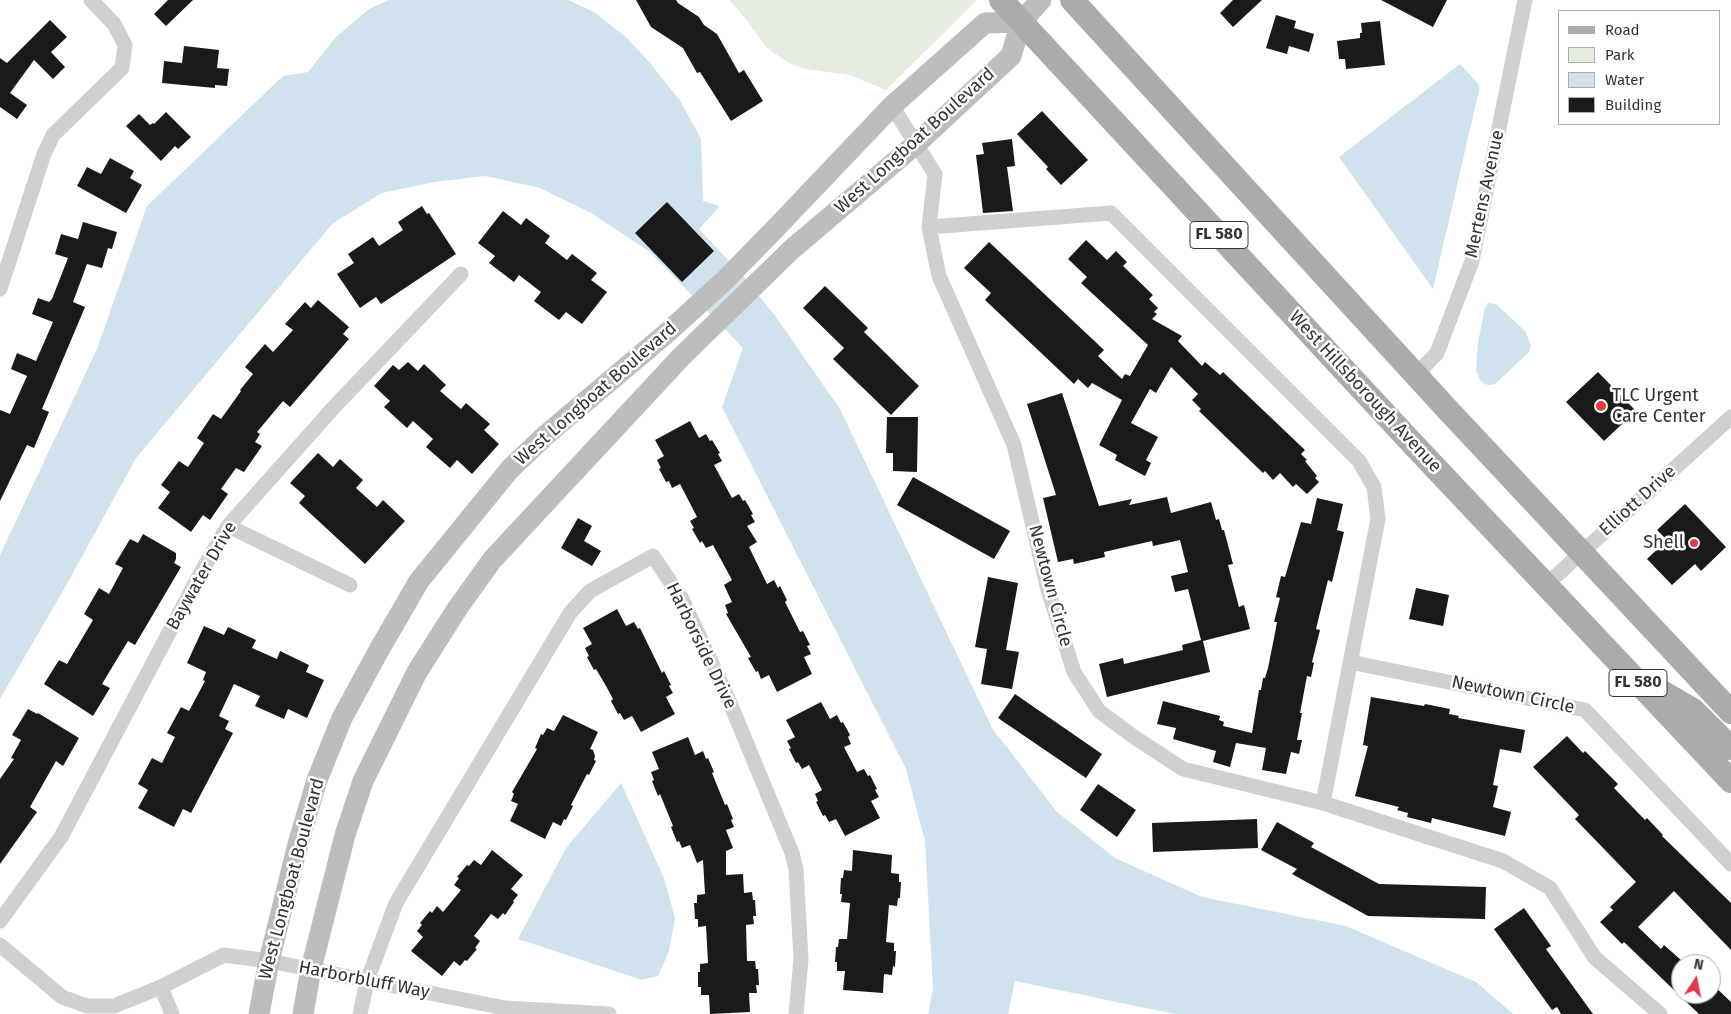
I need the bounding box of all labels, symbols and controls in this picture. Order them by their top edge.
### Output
legend [1558,10,1721,125]
text: Road [1605,21,1640,39]
text: Park [1605,46,1635,64]
street label: West Longboat Boulevard [831,64,999,218]
text: Water [1605,71,1644,89]
text: Building [1605,96,1661,114]
street label: Mertens Avenue [1461,128,1509,260]
road number: FL 580 [1190,222,1248,248]
street label: West Hillsborough Avenue [1284,307,1446,477]
street label: West Longboat Boulevard [511,318,681,470]
place label: TLC Urgent Care Center [1612,385,1706,428]
marker: TLC Urgent Care Center [1594,399,1608,413]
street label: Elliott Drive [1595,461,1681,541]
street label: Baywater Drive [162,518,242,634]
street label: Newtown Circle [1023,523,1077,649]
place label: Shell [1643,532,1684,554]
marker: Shell [1688,537,1700,549]
street label: Harborside Drive [661,579,741,713]
road number: FL 580 [1609,670,1667,696]
street label: Newtown Circle [1450,671,1576,719]
street label: West Longboat Boulevard [255,776,329,982]
north arrow [1671,954,1721,1004]
text: N [1693,956,1705,974]
street label: Harborbluff Way [297,957,431,1003]

